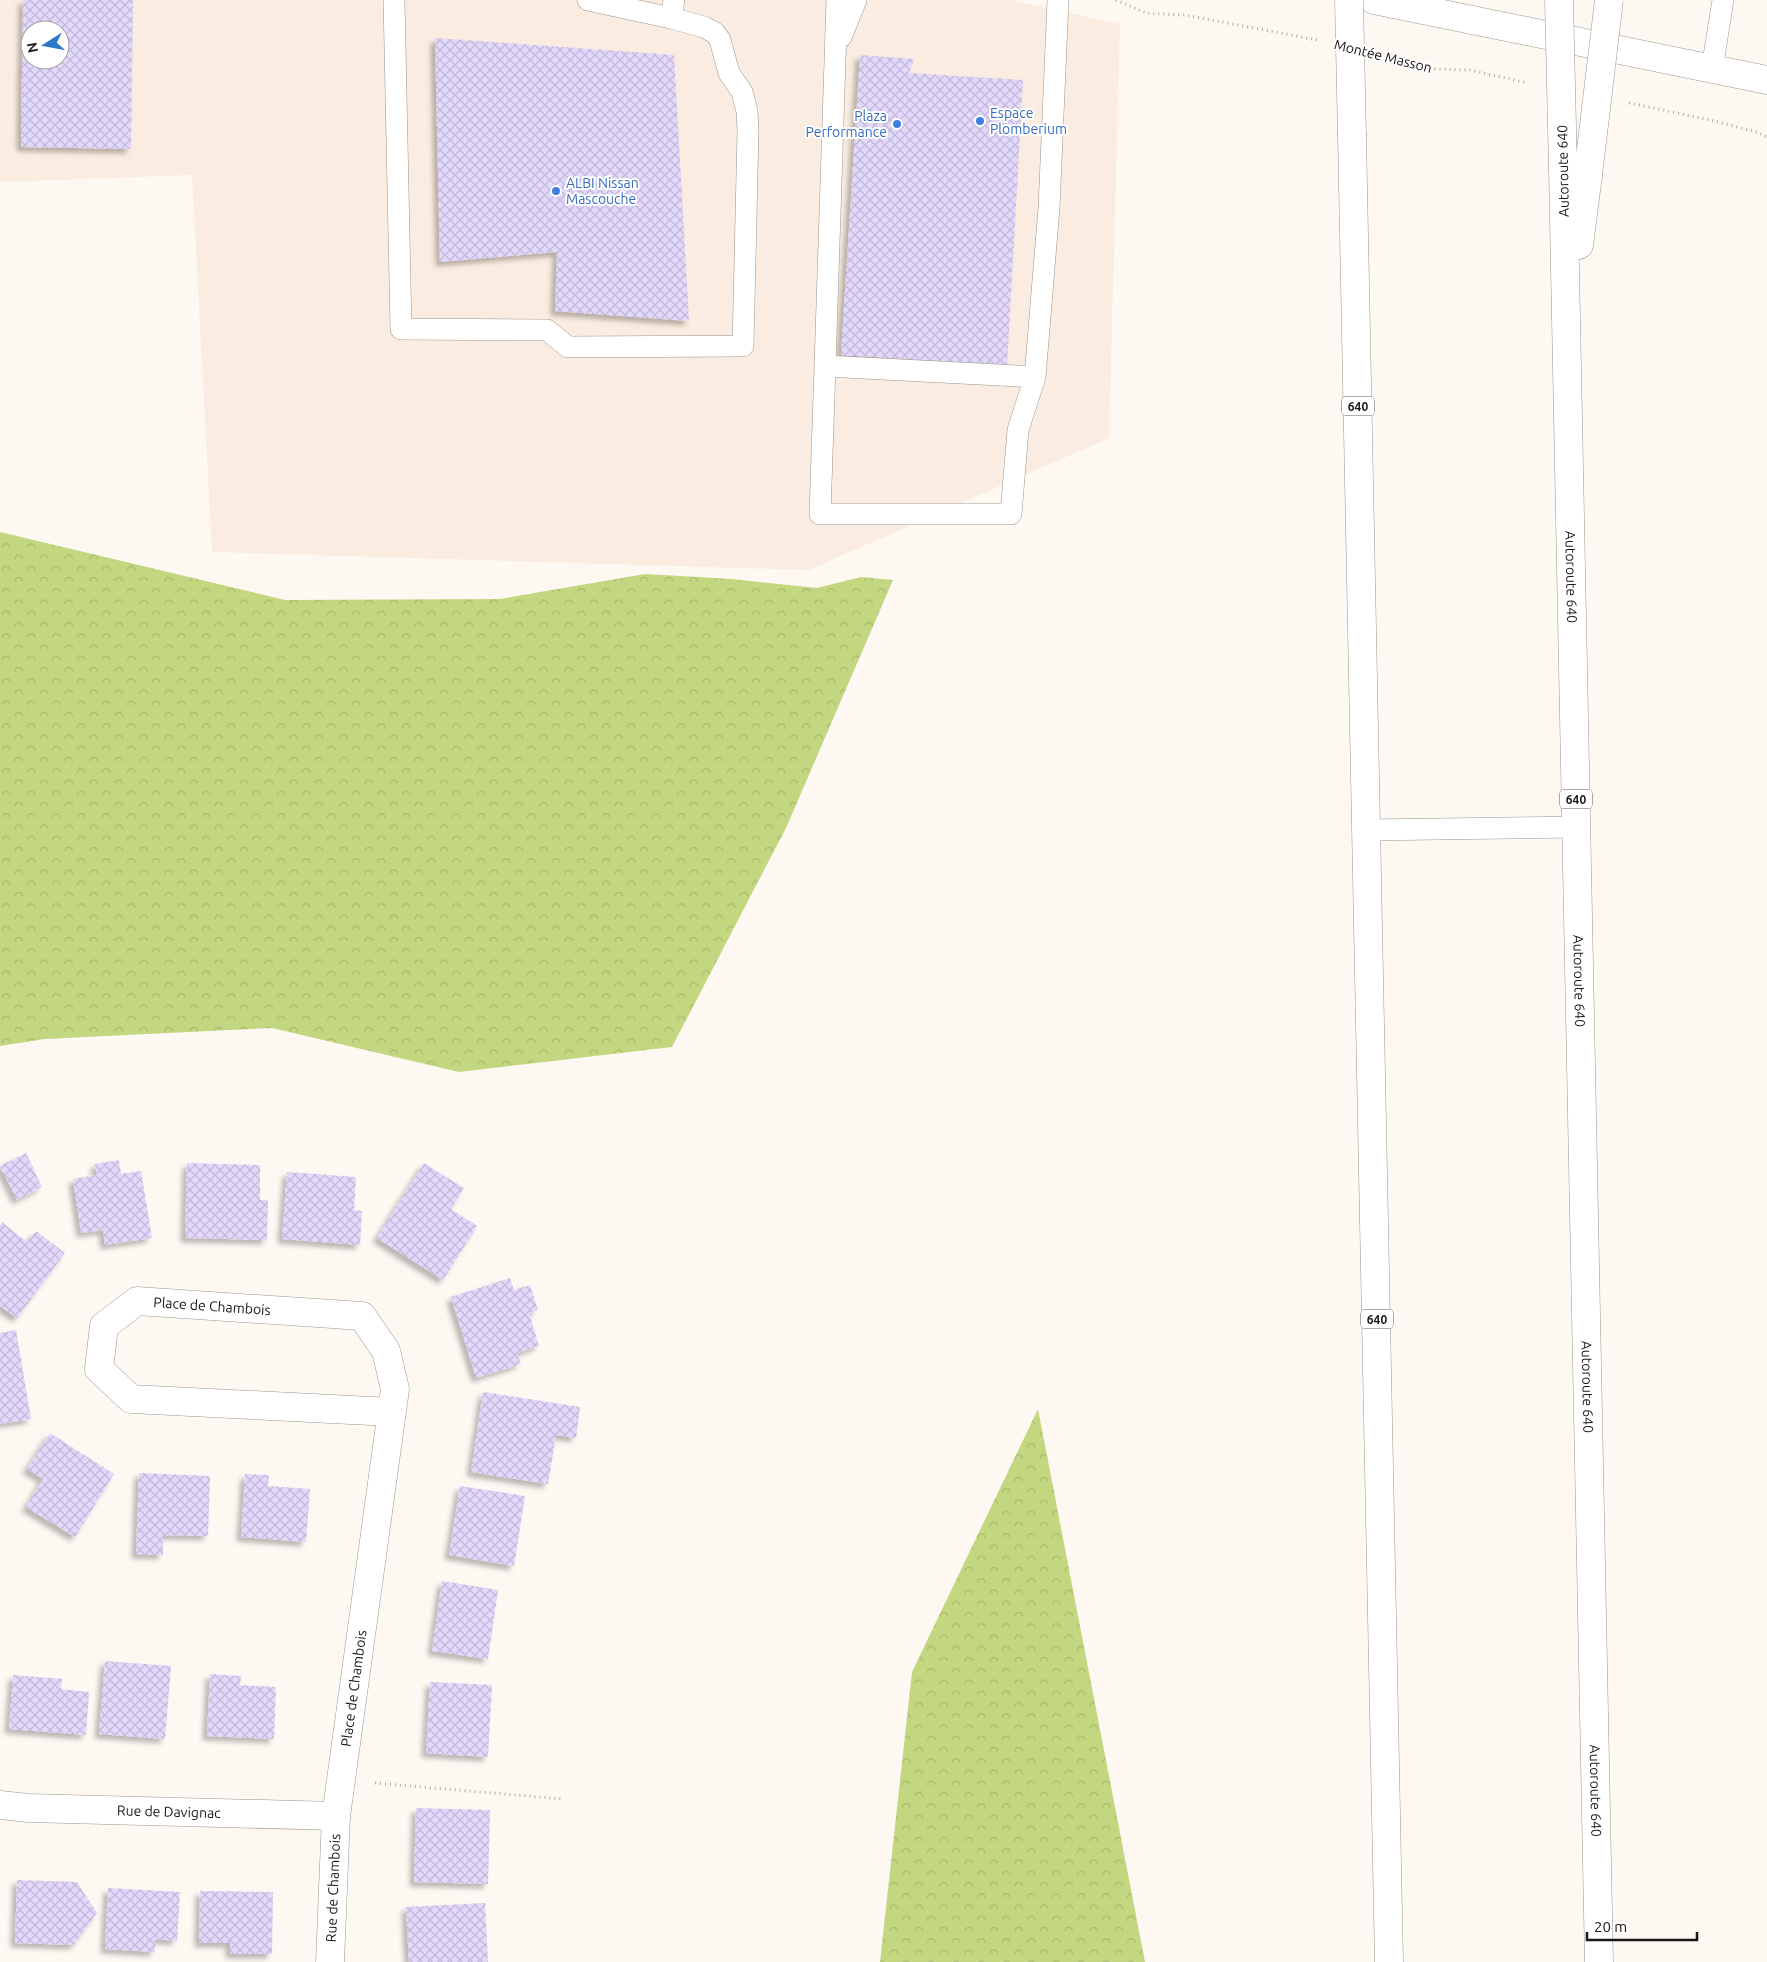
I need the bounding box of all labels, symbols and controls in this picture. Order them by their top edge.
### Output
north arrow [20,20,70,70]
street label: Montée Masson [1332,36,1434,76]
text: N [23,41,41,54]
place label: Espace Plomberium [990,105,1067,137]
place label: Plaza Performance [806,108,887,140]
marker: Espace Plomberium [974,115,986,127]
marker: Plaza Performance [891,118,903,130]
street label: Autoroute 640 [1554,125,1572,217]
place label: ALBI Nissan Mascouche [566,175,639,207]
marker: ALBI Nissan Mascouche [550,185,562,197]
road number: 640 [1342,396,1374,416]
street label: Autoroute 640 [1562,531,1580,623]
road number: 640 [1560,790,1592,809]
street label: Autoroute 640 [1570,934,1588,1027]
street label: Place de Chambois [153,1294,271,1318]
road number: 640 [1361,1310,1393,1328]
street label: Autoroute 640 [1579,1340,1596,1433]
street label: Place de Chambois [338,1629,370,1748]
street label: Autoroute 640 [1587,1744,1604,1837]
street label: Rue de Davignac [117,1802,221,1821]
street label: Rue de Chambois [323,1833,343,1943]
scale bar [1587,1910,1697,1942]
text: 20 m [1594,1918,1627,1935]

